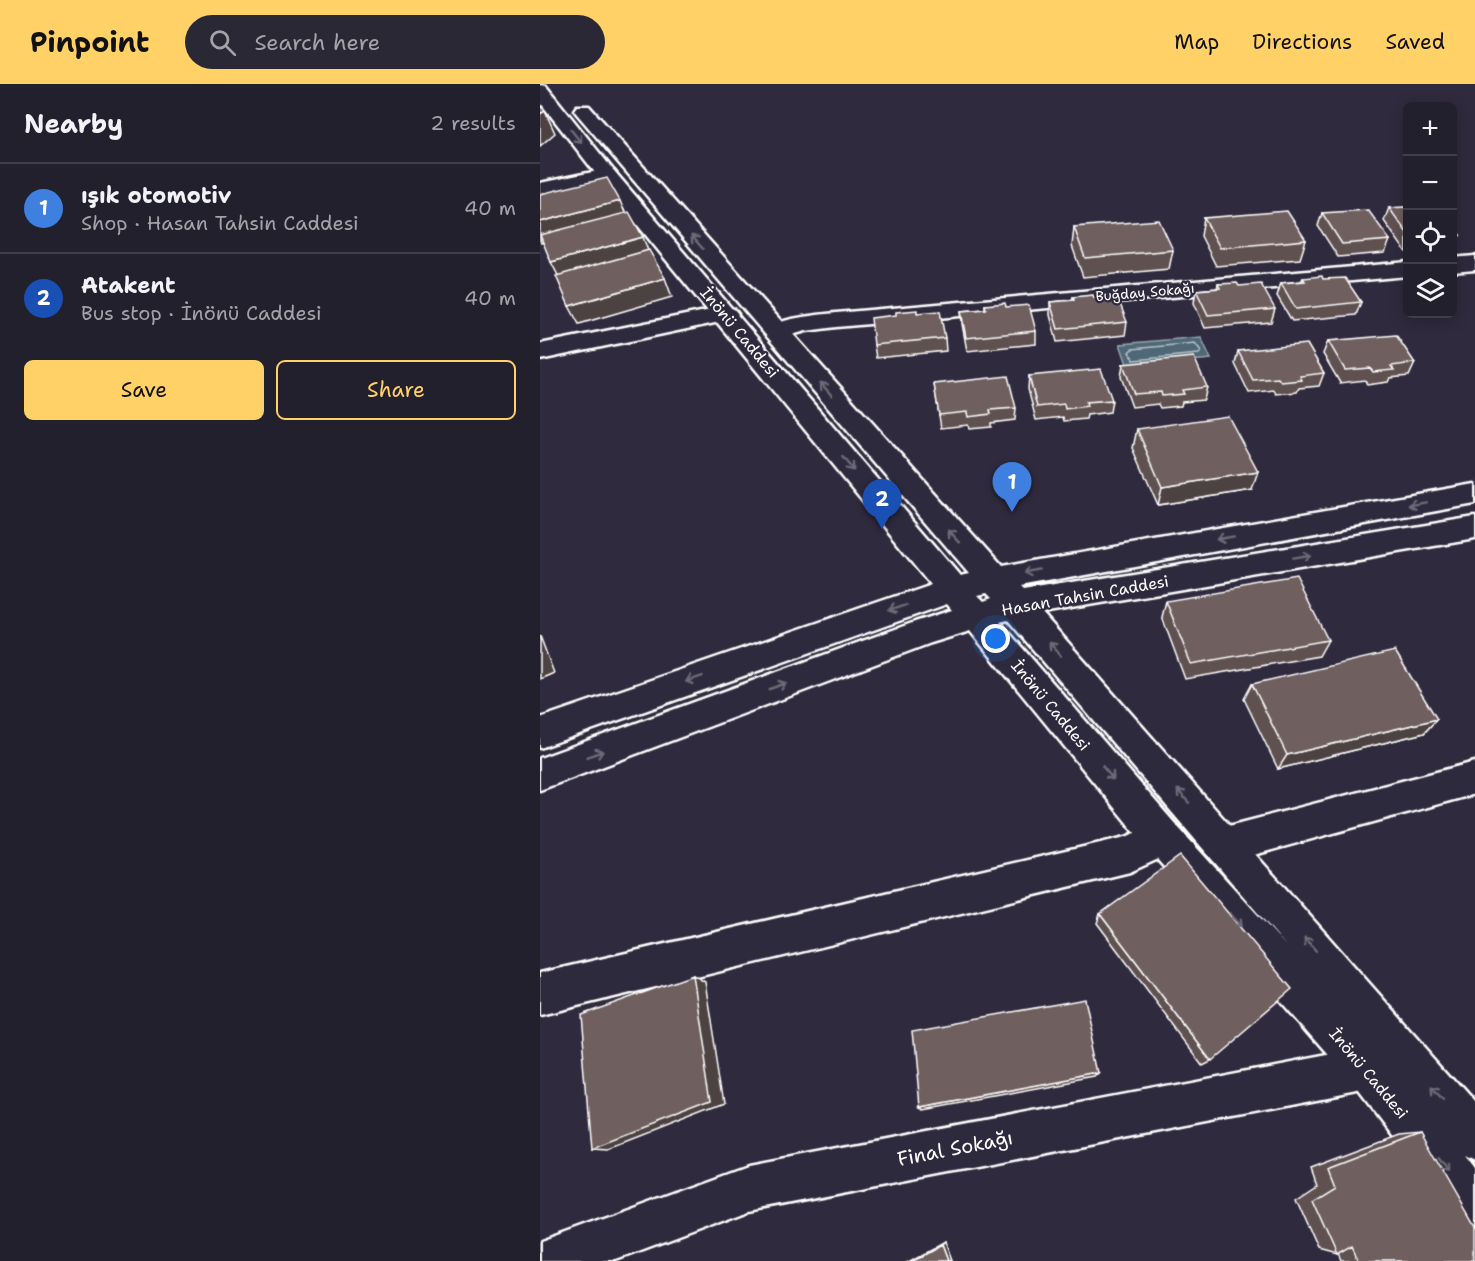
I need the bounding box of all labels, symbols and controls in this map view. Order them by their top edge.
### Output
search box [185,15,605,69]
text: Pinpoint [30,23,149,61]
icon: search [206,26,239,59]
text: Search here [254,28,380,57]
text: Map [1174,28,1219,56]
text: Directions [1252,28,1352,56]
text: Saved [1385,28,1445,56]
map controls [1403,102,1457,318]
button: + [1403,102,1457,156]
text: Nearby [24,106,123,141]
text: 2 results [430,110,516,136]
one-way arrow [570,128,583,144]
button: − [1403,156,1457,210]
text: ışık otomotiv [81,181,231,210]
text: 1 [39,195,48,221]
text: 40 m [464,195,516,221]
text: Shop · Hasan Tahsin Caddesi [81,210,359,236]
button: locate [1403,210,1457,264]
one-way arrow [690,235,704,250]
button: layers [1403,264,1457,318]
text: Atakent [81,271,175,300]
street label: Buğday Sokağı [1095,279,1195,305]
street label: İnönü Caddesi [695,282,784,382]
text: 2 [37,285,51,311]
text: 40 m [464,285,516,311]
text: Bus stop · İnönü Caddesi [81,300,322,326]
button: Save [24,360,264,420]
button: Share [276,360,516,420]
one-way arrow [819,381,833,396]
one-way arrow [842,456,855,472]
pin: 1 [992,462,1032,512]
pin: 2 [862,480,902,529]
one-way arrow [1408,499,1428,510]
one-way arrow [947,529,961,544]
one-way arrow [1216,533,1236,544]
one-way arrow [1291,552,1311,563]
one-way arrow [1024,567,1044,578]
street label: Hasan Tahsin Caddesi [1000,570,1170,621]
one-way arrow [889,603,907,614]
your location [981,624,1010,653]
one-way arrow [1048,642,1062,658]
street label: İnönü Caddesi [1006,655,1095,755]
one-way arrow [685,675,704,686]
one-way arrow [768,680,787,691]
one-way arrow [585,747,604,758]
one-way arrow [1101,765,1115,780]
one-way arrow [1176,789,1190,804]
one-way arrow [1229,912,1243,927]
one-way arrow [1303,937,1317,952]
street label: İnönü Caddesi [1324,1023,1413,1123]
one-way arrow [1430,1085,1444,1100]
street label: Final Sokağı [895,1124,1015,1172]
one-way arrow [1437,1156,1450,1172]

